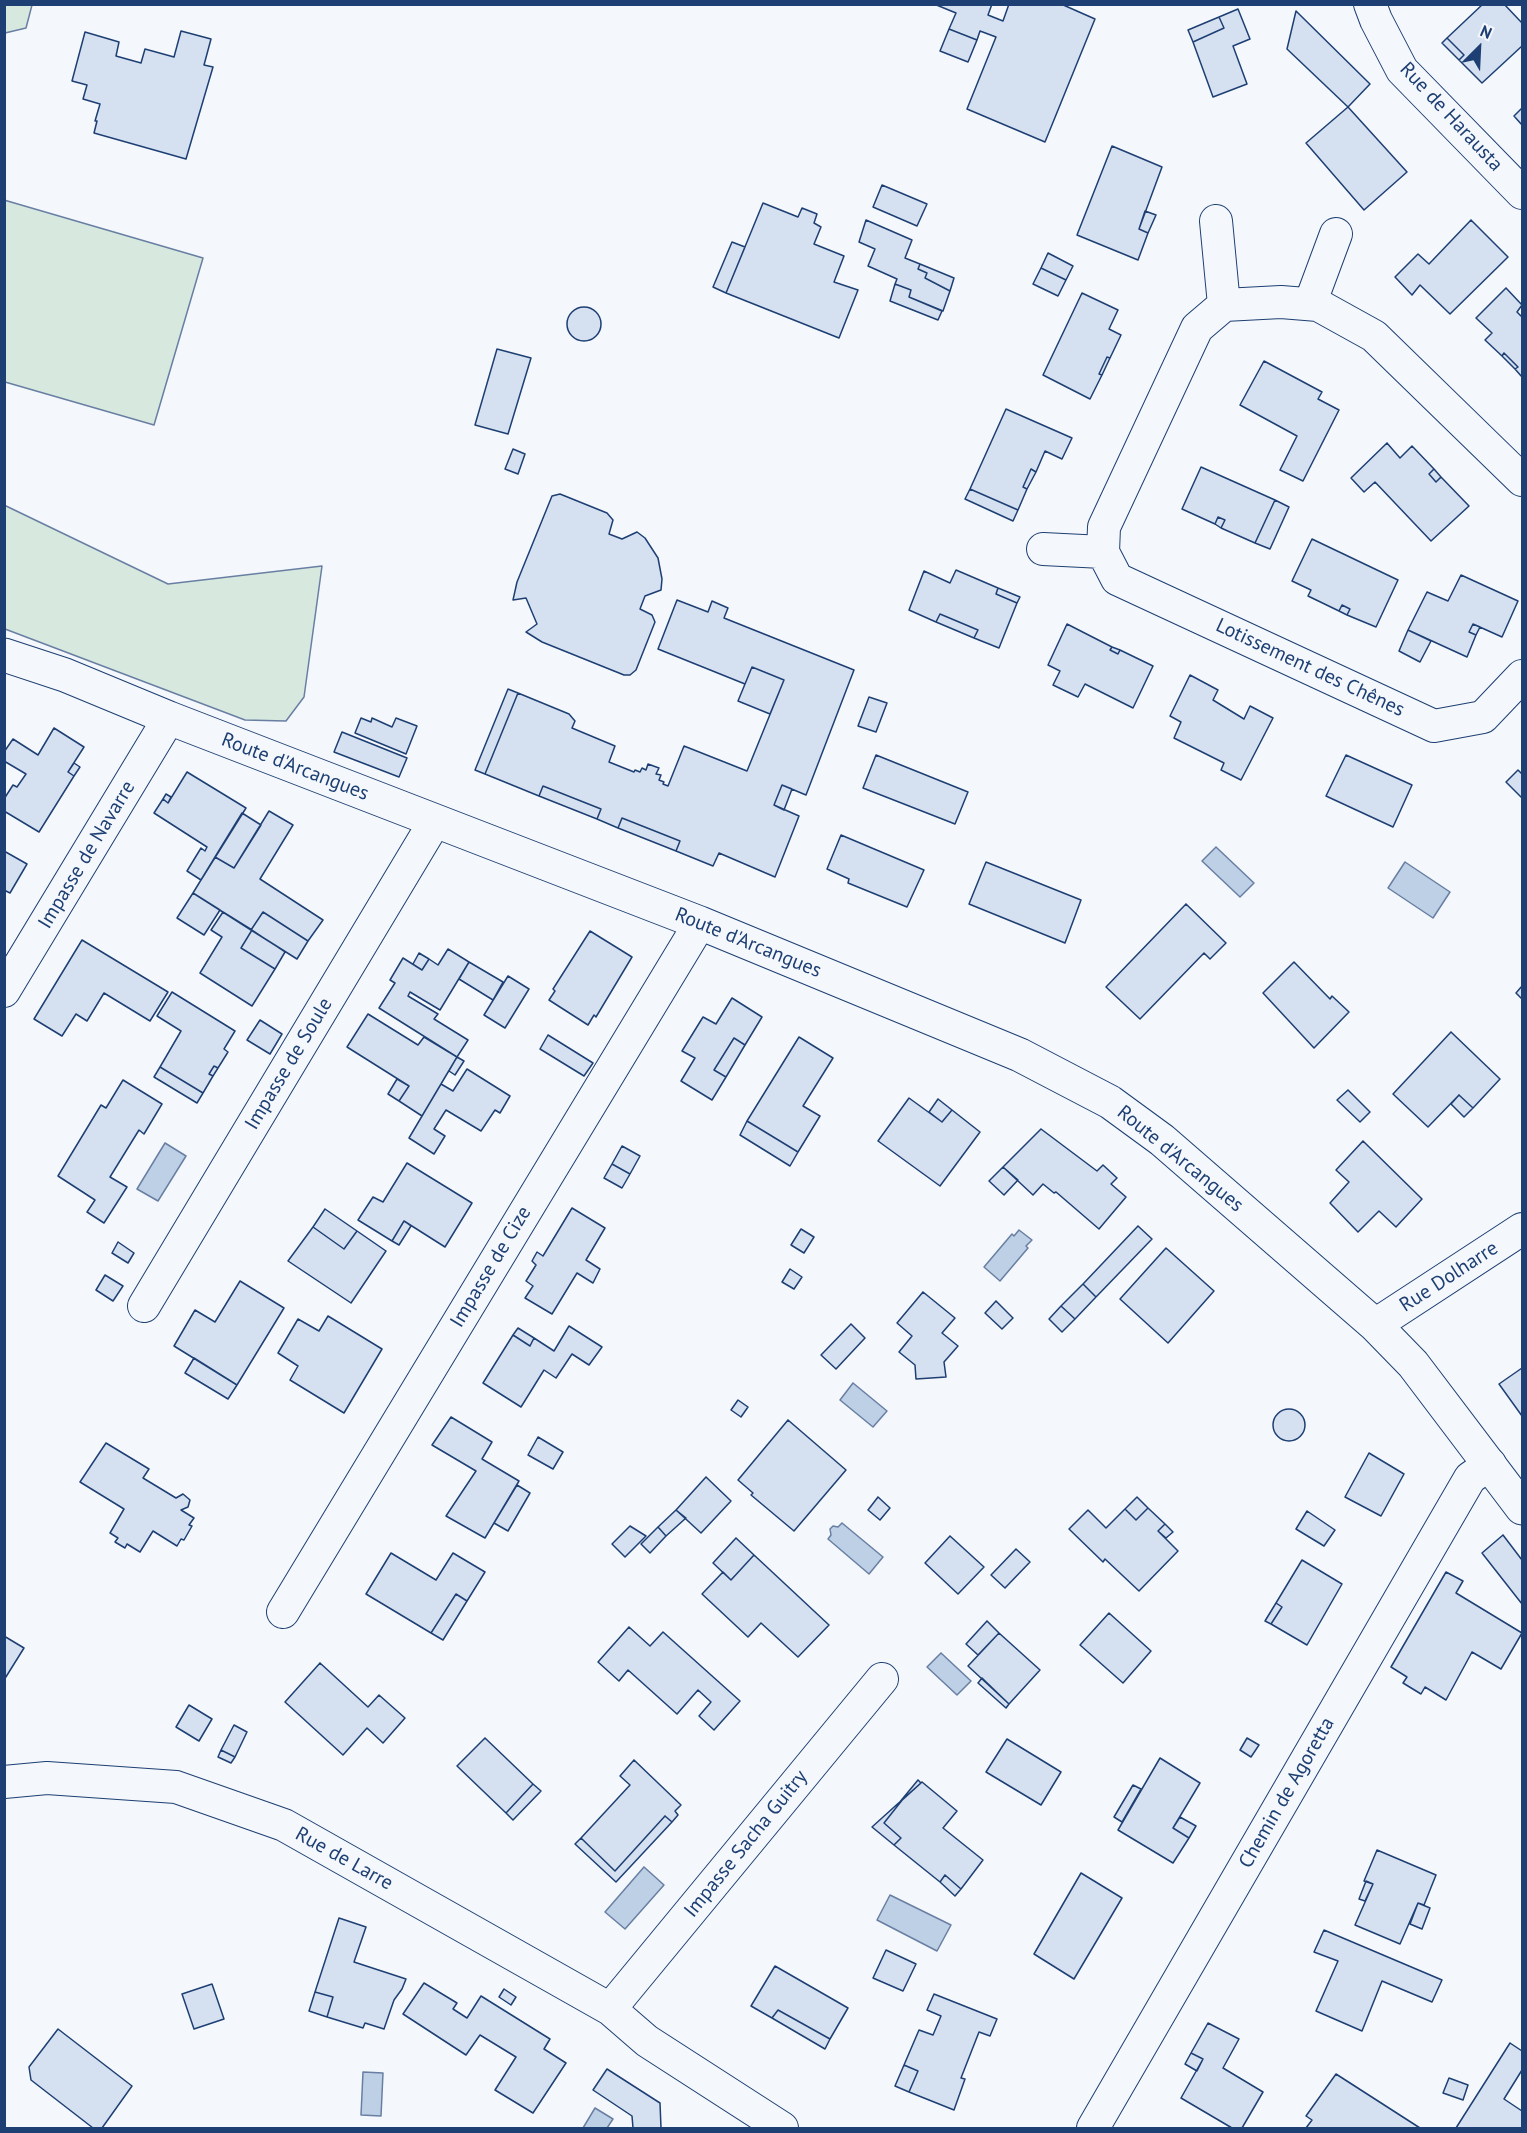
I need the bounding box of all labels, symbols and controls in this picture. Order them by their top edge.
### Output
north arrow [1449,18,1509,78]
text: N [1477,20,1495,43]
street label: Rue de Harausta [1394,58,1508,176]
street label: Lotissement des Chênes [1212,614,1408,722]
street label: Route d'Arcangues [218,728,372,806]
street label: Impasse de Navarre [33,777,141,933]
street label: Route d'Arcangues [671,903,825,983]
street label: Impasse de Soule [240,994,338,1134]
street label: Route d'Arcangues [1112,1101,1248,1217]
street label: Impasse de Cize [445,1202,537,1332]
street label: Rue Dolharre [1395,1236,1503,1318]
street label: Chemin de Agoretta [1234,1713,1340,1873]
street label: Impasse Sacha Guitry [679,1766,813,1922]
street label: Rue de Larre [291,1822,397,1896]

